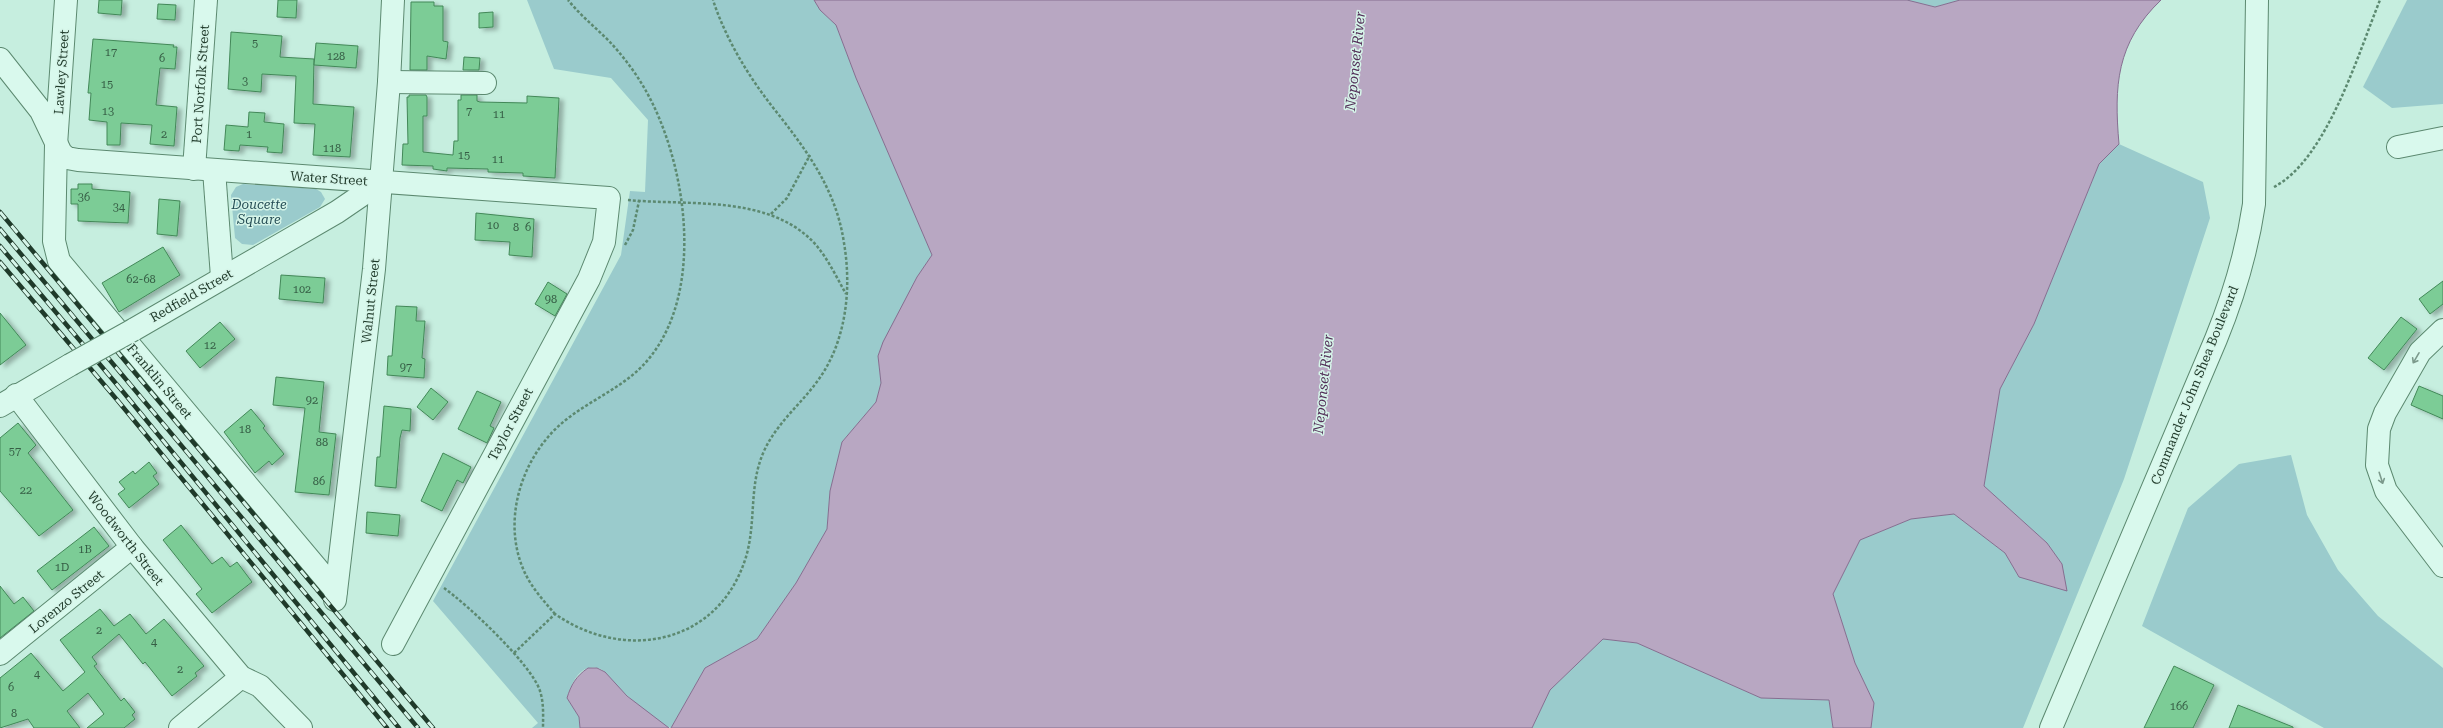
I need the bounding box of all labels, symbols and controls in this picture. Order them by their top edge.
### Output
water label: Neponset River [1342,10,1368,112]
street label: Port Norfolk Street [189,24,212,144]
street label: Lawley Street [51,29,72,115]
house number: 5 [252,37,258,50]
house number: 17 [105,46,117,59]
house number: 128 [327,50,345,63]
house number: 6 [159,52,165,65]
house number: 3 [242,75,248,88]
house number: 15 [101,78,113,91]
house number: 13 [102,105,114,118]
house number: 7 [466,105,472,118]
house number: 11 [493,108,505,121]
house number: 2 [161,128,167,141]
house number: 1 [246,128,252,141]
house number: 118 [323,142,341,155]
house number: 15 [458,149,470,162]
house number: 11 [492,153,504,166]
street label: Water Street [290,168,368,189]
house number: 36 [78,191,90,204]
park label: Doucette Square [230,197,287,227]
house number: 34 [113,201,126,214]
house number: 10 [487,219,499,232]
house number: 8 [513,221,519,234]
house number: 6 [525,221,531,234]
street label: Walnut Street [359,258,382,344]
street label: Redfield Street [147,266,235,325]
house number: 62-68 [126,273,156,286]
house number: 102 [293,283,311,296]
street label: Commander John Shea Boulevard [2148,283,2242,487]
house number: 98 [545,293,557,306]
water label: Neponset River [1310,333,1336,435]
house number: 12 [204,339,216,352]
street label: Franklin Street [124,341,195,422]
one-way arrow [2412,352,2420,364]
house number: 97 [400,361,412,374]
street label: Taylor Street [485,385,536,463]
house number: 92 [306,394,318,407]
house number: 18 [239,423,251,436]
house number: 88 [316,436,328,449]
house number: 57 [9,445,21,458]
one-way arrow [2378,472,2386,484]
house number: 86 [313,475,325,488]
house number: 22 [20,484,32,497]
street label: Woodworth Street [84,488,167,588]
house number: 1B [78,543,92,556]
house number: 1D [55,561,69,574]
street label: Lorenzo Street [26,567,107,636]
house number: 2 [96,624,102,637]
house number: 4 [151,636,158,649]
house number: 2 [177,663,183,676]
house number: 4 [34,668,41,681]
house number: 6 [8,681,14,694]
house number: 166 [2170,700,2188,713]
house number: 8 [11,707,17,720]

